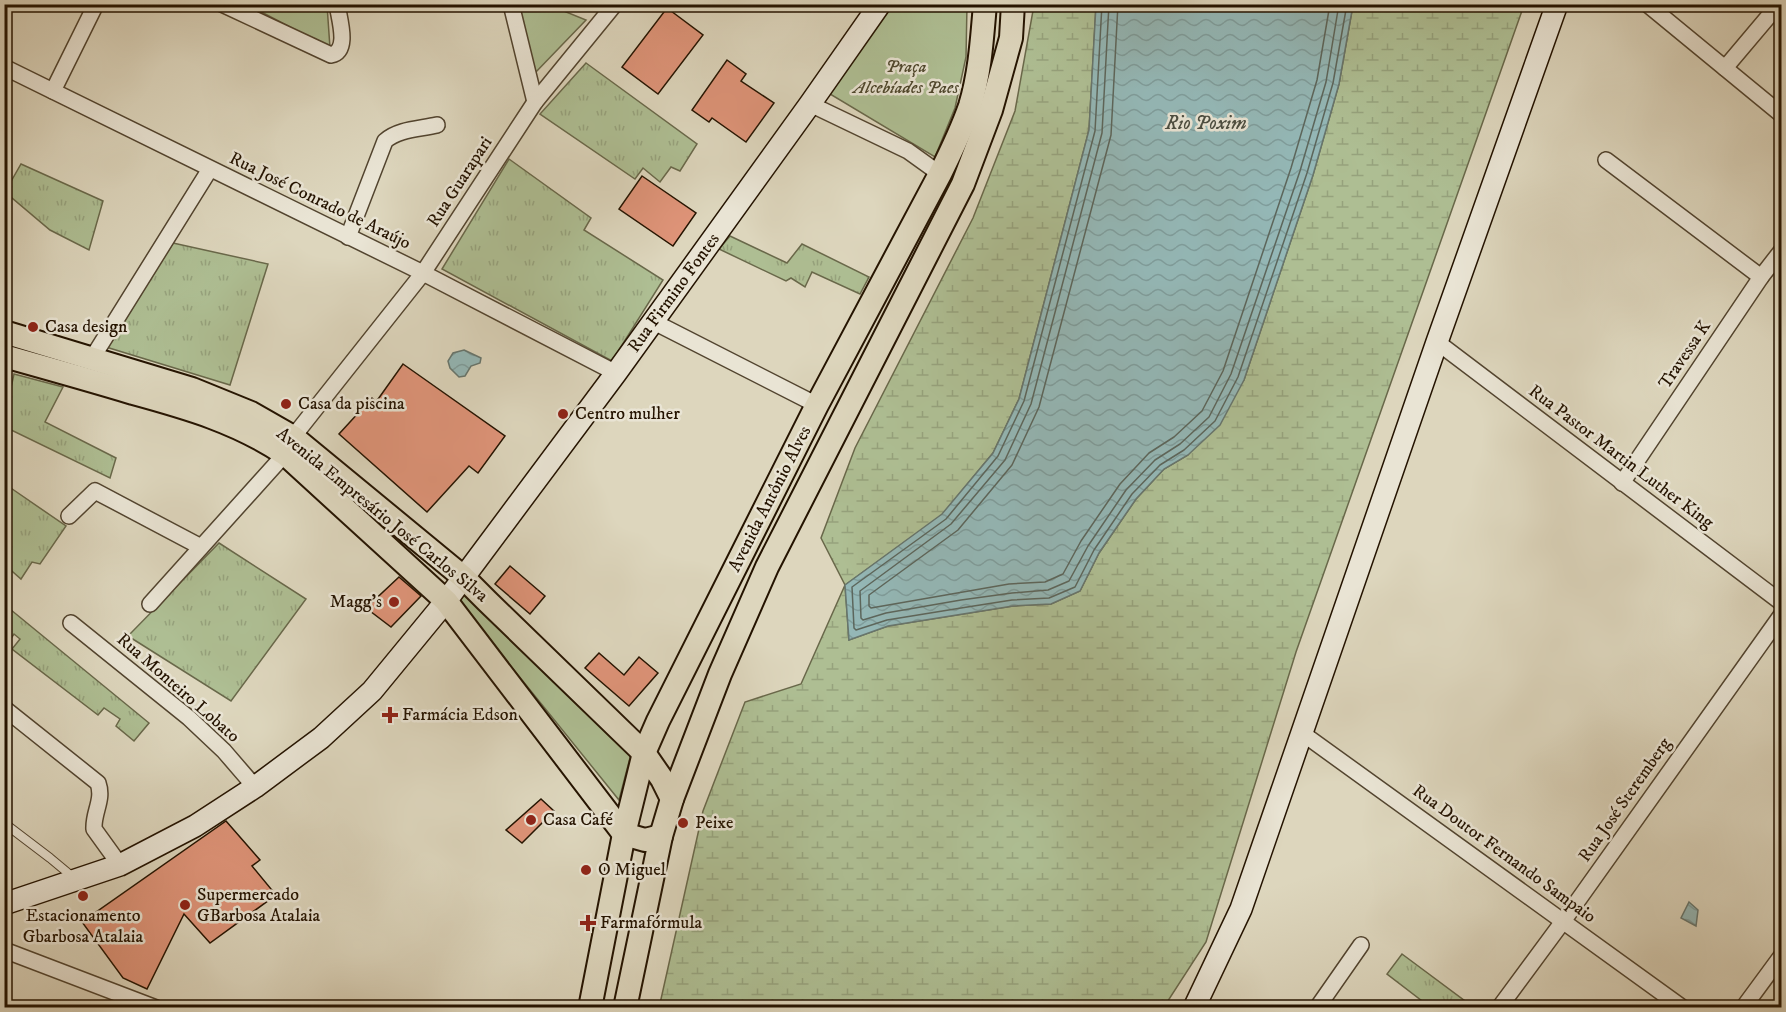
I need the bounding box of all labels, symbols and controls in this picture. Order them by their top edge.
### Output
park label: Praça Alcebíades Paes [851,56,959,99]
water label: Rio Poxim [1164,111,1247,136]
street label: Rua Guarapari [423,133,497,231]
street label: Rua José Conrado de Araújo [226,147,414,255]
street label: Rua Firmino Fontes [623,229,725,357]
place label: Casa design [45,316,128,338]
street label: Travessa K [1654,316,1716,393]
marker: Casa design [26,320,40,334]
street label: Rua Pastor Martin Luther King [1524,380,1718,534]
place label: Casa da piscina [298,393,405,415]
marker: Casa da piscina [279,397,293,411]
place label: Centro mulher [575,403,680,425]
marker: Centro mulher [556,407,570,421]
street label: Avenida Antônio Alves [724,422,816,576]
street label: Avenida Empresário José Carlos Silva [272,423,493,607]
place label: Magg's [330,591,382,613]
marker: Magg's [387,595,401,609]
street label: Rua Monteiro Lobato [112,629,244,748]
place label: Farmácia Edson [402,704,518,726]
marker: Farmácia Edson [383,708,397,722]
street label: Rua José Steremberg [1574,733,1676,866]
street label: Rua Doutor Fernando Sampaio [1408,780,1600,928]
place label: Casa Café [543,809,613,831]
place label: Peixe [695,812,734,834]
marker: Casa Café [524,813,538,827]
marker: Peixe [676,816,690,830]
place label: O Miguel [598,859,667,881]
marker: O Miguel [579,863,593,877]
place label: Supermercado GBarbosa Atalaia [197,884,321,927]
marker: Estacionamento Gbarbosa Atalaia [76,889,90,903]
marker: Supermercado GBarbosa Atalaia [178,898,192,912]
place label: Estacionamento Gbarbosa Atalaia [23,905,143,948]
place label: Farmafórmula [600,912,703,934]
marker: Farmafórmula [581,916,595,930]

